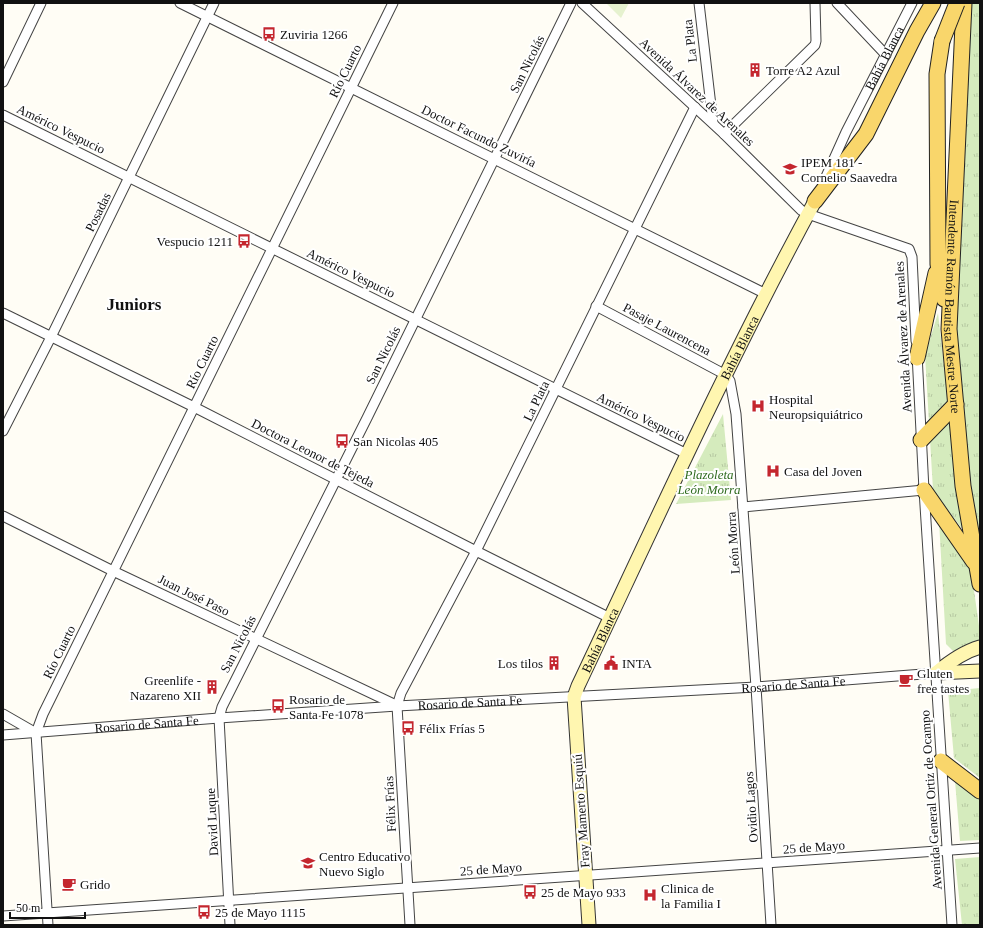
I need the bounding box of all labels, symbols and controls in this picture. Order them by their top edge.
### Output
street label: La Plata [680,19,700,63]
street label: Bahía Blanca [861,23,907,92]
bus stop icon: Zuviria 1266 [261,26,277,42]
place label: Zuviria 1266 [280,27,348,42]
street label: San Nicolás [507,33,547,95]
street label: Avenida Álvarez de Arenales [636,35,758,149]
street label: Río Cuarto [326,42,364,100]
building icon: Torre A2 Azul [747,62,763,78]
place label: Torre A2 Azul [766,63,841,78]
street label: Américo Vespucio [14,101,108,157]
street label: Doctor Facundo Zuviría [419,102,539,170]
place label: IPEM 181 - Cornelio Saavedra [801,155,898,185]
school or university icon: IPEM 181 - Cornelio Saavedra [782,161,798,177]
street label: Posadas [82,190,114,234]
street label: Intendente Ramón Bautista Mestre Norte [941,199,964,414]
bus stop icon: Vespucio 1211 [236,233,252,249]
place label: Vespucio 1211 [157,234,233,249]
street label: Américo Vespucio [304,245,398,301]
street label: Avenida Álvarez de Arenales [892,261,914,413]
district label: Juniors [107,295,162,314]
street label: Pasaje Laurencena [621,300,714,359]
street label: Bahía Blanca [717,313,761,382]
street label: San Nicolás [363,324,403,386]
street label: Río Cuarto [183,333,221,391]
street label: La Plata [520,378,552,424]
street label: Américo Vespucio [594,389,688,445]
place label: Hospital Neuropsiquiátrico [769,392,863,422]
hospital icon: Hospital Neuropsiquiátrico [750,398,766,414]
street label: Doctora Leonor de Tejeda [249,416,377,491]
bus stop icon: San Nicolas 405 [334,433,350,449]
place label: San Nicolas 405 [353,434,438,449]
hospital icon: Casa del Joven [765,463,781,479]
place label: Casa del Joven [784,464,862,479]
park label: Plazoleta León Morra [676,467,741,497]
street label: León Morra [723,511,743,575]
street label: Juan José Paso [156,571,232,619]
street label: Bahía Blanca [578,605,621,675]
street label: San Nicolás [217,613,259,675]
street label: Río Cuarto [40,623,78,681]
building icon: Los tilos [546,655,562,671]
public building icon: INTA [603,655,619,671]
place label: Los tilos [498,656,543,671]
place label: INTA [622,656,653,671]
place label: Gluten free tastes [917,666,969,696]
cafe icon: Gluten free tastes [898,672,914,688]
place label: Greenlife - Nazareno XII [130,673,201,703]
street label: Rosario de Santa Fe [741,673,846,695]
building icon: Greenlife - Nazareno XII [204,679,220,695]
place label: Rosario de Santa Fe 1078 [289,692,363,722]
street label: Rosario de Santa Fe [417,692,523,712]
bus stop icon: Rosario de Santa Fe 1078 [270,698,286,714]
street label: Avenida General Ortiz de Ocampo [917,710,945,890]
street label: Rosario de Santa Fe [94,712,199,735]
bus stop icon: Félix Frías 5 [400,720,416,736]
place label: Félix Frías 5 [419,721,485,736]
street label: Fray Mamerto Esquiú [570,753,592,868]
street label: Ovidio Lagos [741,771,761,843]
street label: Félix Frías [381,776,399,832]
street label: David Luque [203,787,221,856]
street label: 25 de Mayo [782,837,846,857]
place label: Centro Educativo Nuevo Siglo [319,849,410,879]
school or university icon: Centro Educativo Nuevo Siglo [300,855,316,871]
street label: 25 de Mayo [459,859,523,879]
cafe icon: Grido [61,876,77,892]
place label: Grido [80,877,110,892]
place label: Clinica de la Familia I [661,881,721,911]
bus stop icon: 25 de Mayo 933 [522,884,538,900]
place label: 25 de Mayo 933 [541,885,626,900]
hospital icon: Clinica de la Familia I [642,887,658,903]
scale bar [10,894,85,920]
text: 50 m [16,901,41,915]
bus stop icon: 25 de Mayo 1115 [196,904,212,920]
place label: 25 de Mayo 1115 [215,905,305,920]

